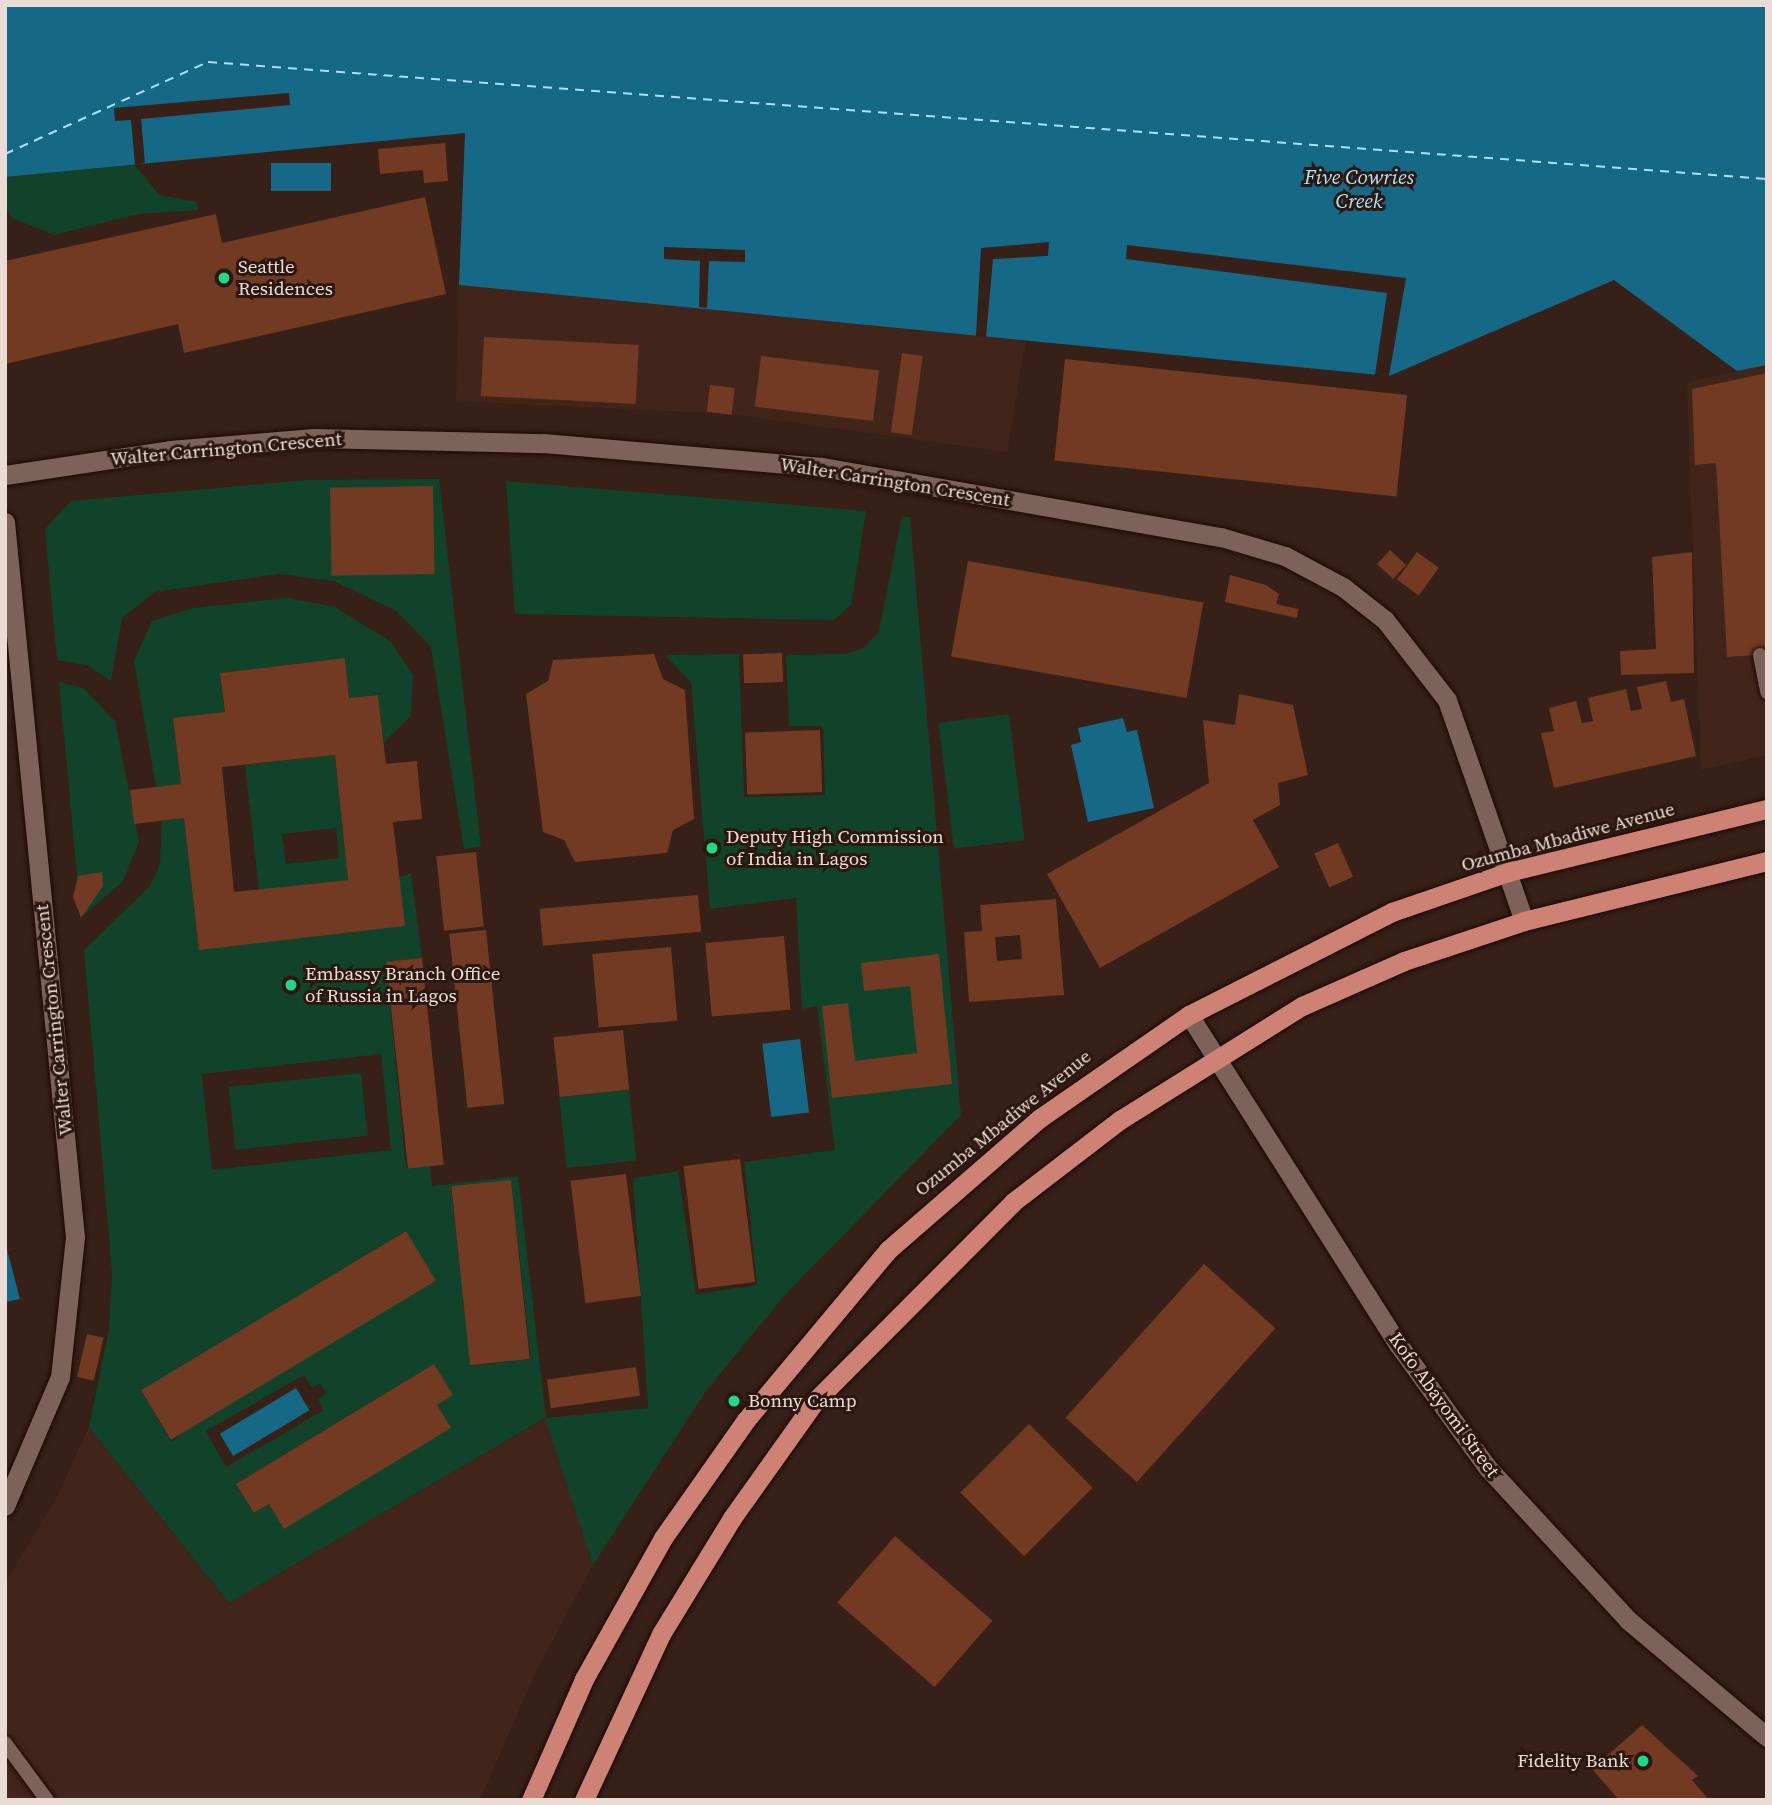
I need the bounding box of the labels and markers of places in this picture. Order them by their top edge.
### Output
place label: Seattle Residences [238,256,333,300]
marker: Seattle Residences [216,270,232,286]
place label: Deputy High Commission of India in Lagos [726,826,944,870]
marker: Deputy High Commission of India in Lagos [704,840,720,856]
place label: Embassy Branch Office of Russia in Lagos [305,963,500,1007]
marker: Embassy Branch Office of Russia in Lagos [283,977,299,993]
place label: Bonny Camp [748,1390,856,1412]
marker: Bonny Camp [726,1393,742,1409]
place label: Fidelity Bank [1517,1750,1629,1772]
marker: Fidelity Bank [1635,1753,1651,1769]

